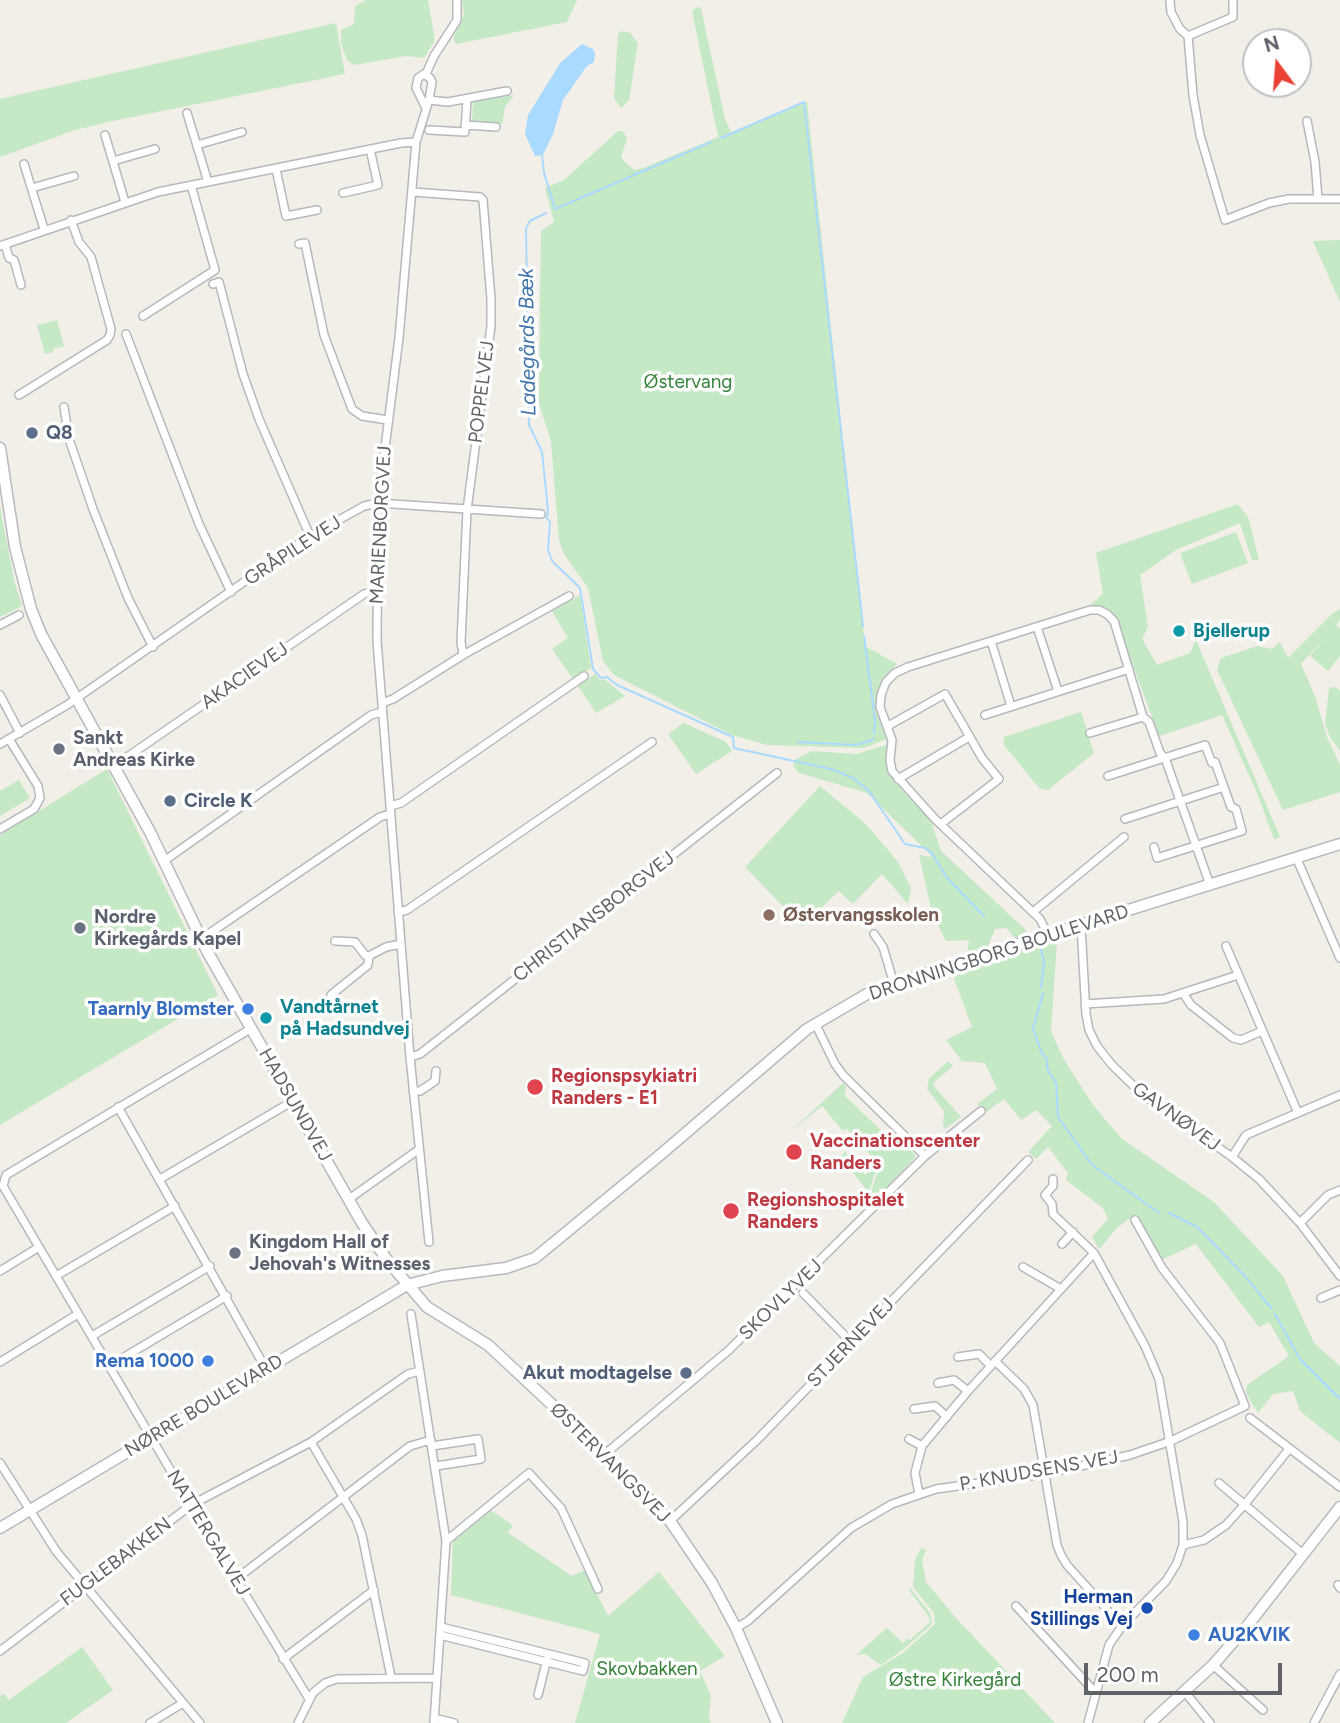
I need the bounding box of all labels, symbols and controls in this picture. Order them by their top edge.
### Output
north arrow [1242,28,1312,98]
text: N [1261,31,1282,57]
water label: Ladegårds Bæk [514,268,542,416]
street label: POPPELVEJ [464,339,500,445]
park label: Østervang [644,371,732,393]
place label: Q8 [46,422,73,444]
marker: Q8 [24,425,40,441]
street label: MARIENBORGVEJ [365,445,397,605]
street label: GRÅPILEVEJ [240,511,346,591]
place label: Bjellerup [1193,620,1270,642]
marker: Bjellerup [1171,623,1187,639]
street label: AKACIEVEJ [197,638,293,714]
place label: Sankt Andreas Kirke [73,727,195,771]
marker: Sankt Andreas Kirke [51,741,67,757]
place label: Circle K [184,790,253,812]
marker: Circle K [162,793,178,809]
street label: CHRISTIANSBORGVEJ [509,847,679,987]
street label: DRONNINGBORG BOULEVARD [866,900,1132,1006]
place label: Østervangsskolen [783,904,939,926]
place label: Nordre Kirkegårds Kapel [94,906,241,950]
marker: Østervangsskolen [761,907,777,923]
marker: Nordre Kirkegårds Kapel [72,920,88,936]
place label: Vandtårnet på Hadsundvej [280,996,410,1040]
place label: Taarnly Blomster [88,998,234,1020]
marker: Taarnly Blomster [240,1001,256,1017]
marker: Vandtårnet på Hadsundvej [258,1010,274,1026]
street label: HADSUNDVEJ [253,1044,337,1166]
place label: Regionspsykiatri Randers - E1 [551,1065,697,1109]
marker: Regionspsykiatri Randers - E1 [525,1077,545,1097]
street label: GAVNØVEJ [1128,1077,1224,1157]
place label: Vaccinationscenter Randers [810,1130,980,1174]
marker: Vaccinationscenter Randers [784,1142,804,1162]
place label: Regionshospitalet Randers [747,1189,904,1233]
marker: Regionshospitalet Randers [721,1201,741,1221]
place label: Kingdom Hall of Jehovah's Witnesses [249,1231,430,1275]
marker: Kingdom Hall of Jehovah's Witnesses [227,1245,243,1261]
street label: SKOVLYVEJ [735,1255,827,1345]
street label: STJERNEVEJ [803,1294,899,1392]
place label: Rema 1000 [95,1350,194,1372]
street label: NØRRE BOULEVARD [121,1350,287,1462]
marker: Rema 1000 [200,1353,216,1369]
place label: Akut modtagelse [523,1362,672,1384]
marker: Akut modtagelse [678,1365,694,1381]
street label: ØSTERVANGSVEJ [545,1398,675,1528]
street label: P. KNUDSENS VEJ [958,1446,1120,1496]
street label: NATTERGALVEJ [161,1466,255,1600]
street label: FUGLEBAKKEN [56,1513,176,1611]
place label: Herman Stillings Vej [1030,1586,1133,1630]
marker: Herman Stillings Vej [1139,1600,1155,1616]
place label: AU2KVIK [1208,1624,1290,1646]
marker: AU2KVIK [1186,1627,1202,1643]
scale bar [1088,1650,1286,1694]
park label: Skovbakken [596,1658,698,1680]
text: 200 m [1097,1662,1159,1687]
park label: Østre Kirkegård [889,1669,1021,1691]

